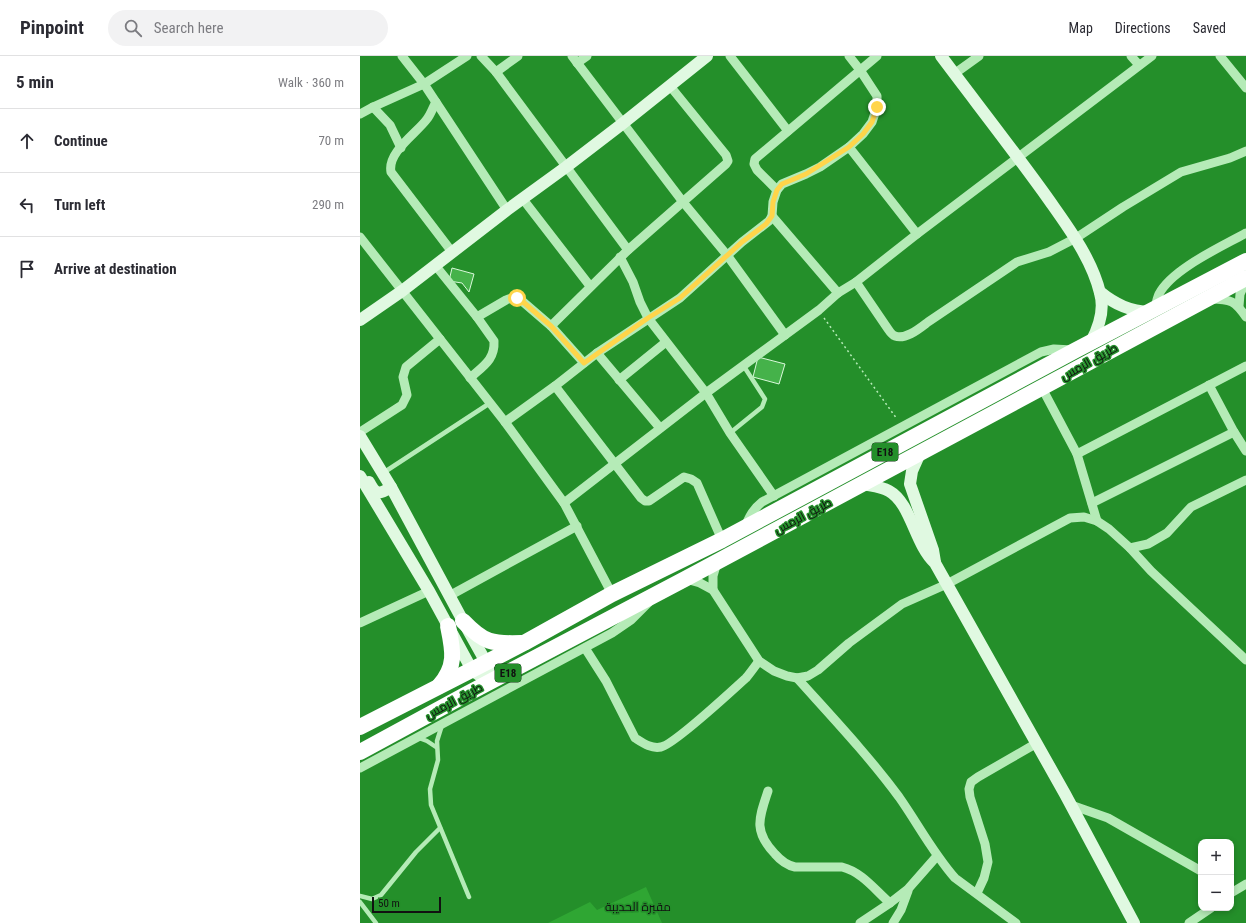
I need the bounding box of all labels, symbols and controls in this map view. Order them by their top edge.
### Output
search box [108,10,388,46]
text: Pinpoint [20,16,84,39]
icon: search [122,17,144,39]
text: Search here [154,19,224,37]
text: Map [1069,20,1093,36]
text: Directions [1115,20,1171,36]
text: Saved [1193,20,1226,36]
text: 5 min [16,72,54,92]
text: Walk · 360 m [278,75,344,90]
route end [868,98,886,116]
icon: ahead [16,130,38,152]
text: Continue [54,132,108,150]
text: 70 m [318,133,344,148]
icon: left [16,194,38,216]
text: Turn left [54,196,105,214]
text: 290 m [312,197,344,212]
icon: arrive [16,258,38,280]
text: Arrive at destination [54,260,177,278]
route start [508,289,526,307]
street label: طريق الرمس [1058,341,1120,383]
road number: E18 [872,443,898,461]
street label: طريق الرمس [772,495,834,537]
road number: E18 [495,664,521,682]
street label: طريق الرمس [423,680,485,722]
map controls [1198,839,1234,911]
button: + [1198,839,1234,875]
button: − [1198,875,1234,911]
scale bar [372,895,441,914]
text: 50 m [378,897,400,910]
park label: مقبرة الحديبة [605,900,671,914]

